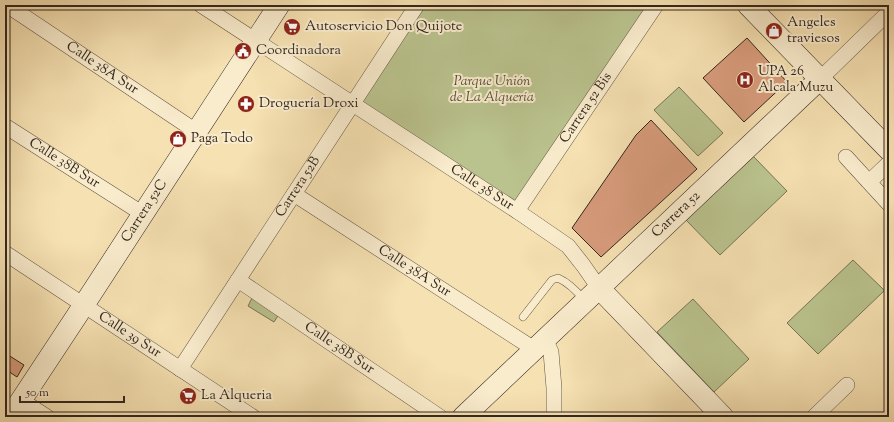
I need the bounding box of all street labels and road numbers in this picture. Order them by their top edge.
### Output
street label: Calle 38A Sur [62,37,143,100]
street label: Carrera 52 Bis [555,69,618,148]
street label: Calle 38B Sur [25,133,104,194]
street label: Carrera 52B [271,153,326,222]
street label: Calle 38 Sur [446,160,518,216]
street label: Carrera 52C [117,176,173,247]
street label: Carrera 52 [648,187,706,243]
street label: Calle 38A Sur [374,241,455,303]
street label: Calle 39 Sur [94,307,165,364]
street label: Calle 38B Sur [300,317,379,380]

